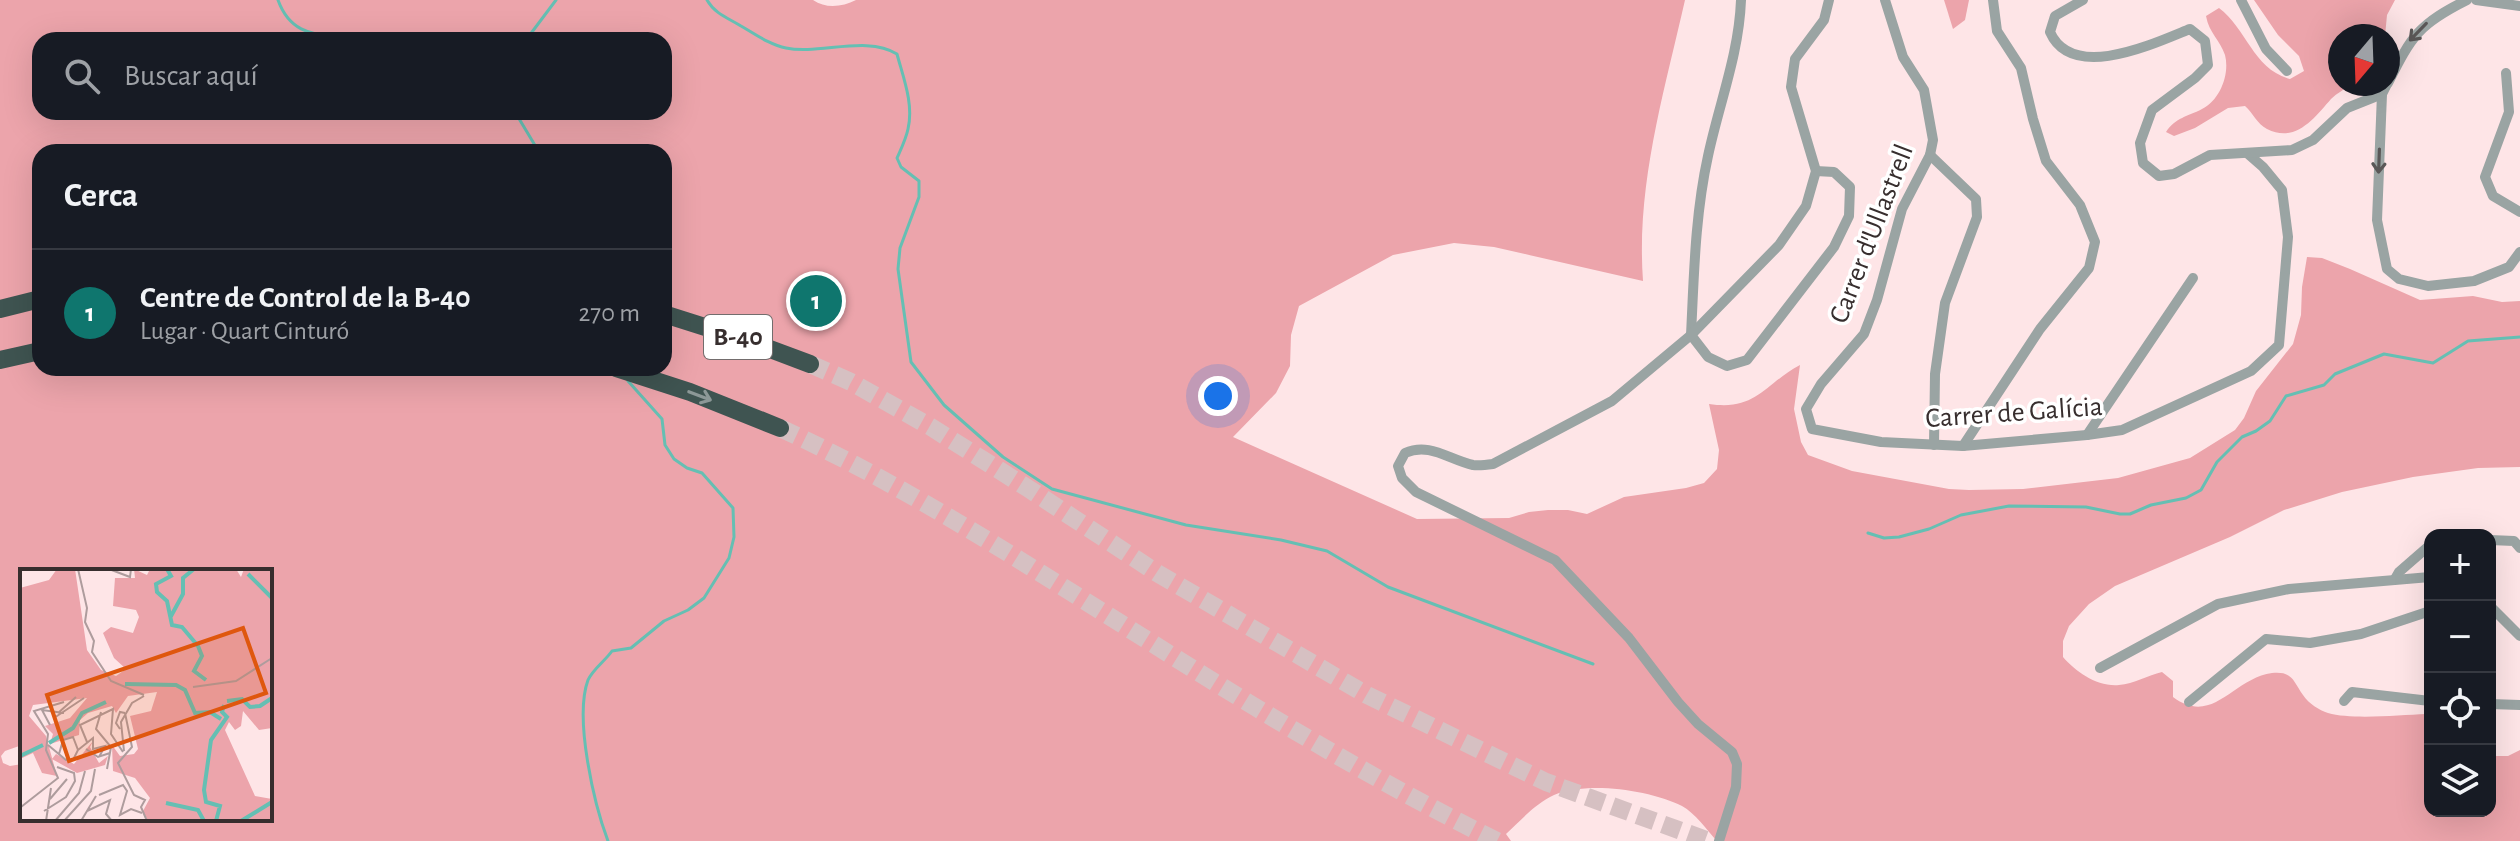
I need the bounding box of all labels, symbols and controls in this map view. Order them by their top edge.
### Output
one-way arrow [2409,22,2428,42]
north arrow [2328,24,2400,96]
search box [32,32,672,120]
icon: search [60,54,104,98]
text: Buscar aquí [124,61,258,91]
street label: Carrer d'Ullastrell [1825,141,1919,327]
one-way arrow [2372,147,2387,174]
text: Cerca [64,179,138,213]
pin: 1 [790,271,842,331]
text: Centre de Control de la B-40 [140,283,471,313]
text: 1 [85,300,95,326]
text: 270 m [579,300,640,326]
road number: B-40 [704,315,772,359]
text: Lugar · Quart Cinturó [140,318,349,344]
your location [1198,376,1238,416]
one-way arrow [687,390,712,404]
street label: Carrer de Galícia [1924,393,2104,433]
map controls [2424,529,2496,817]
button: + [2424,529,2496,601]
inset map [20,569,272,821]
button: − [2424,601,2496,673]
button: locate [2424,673,2496,745]
button: layers [2424,745,2496,817]

